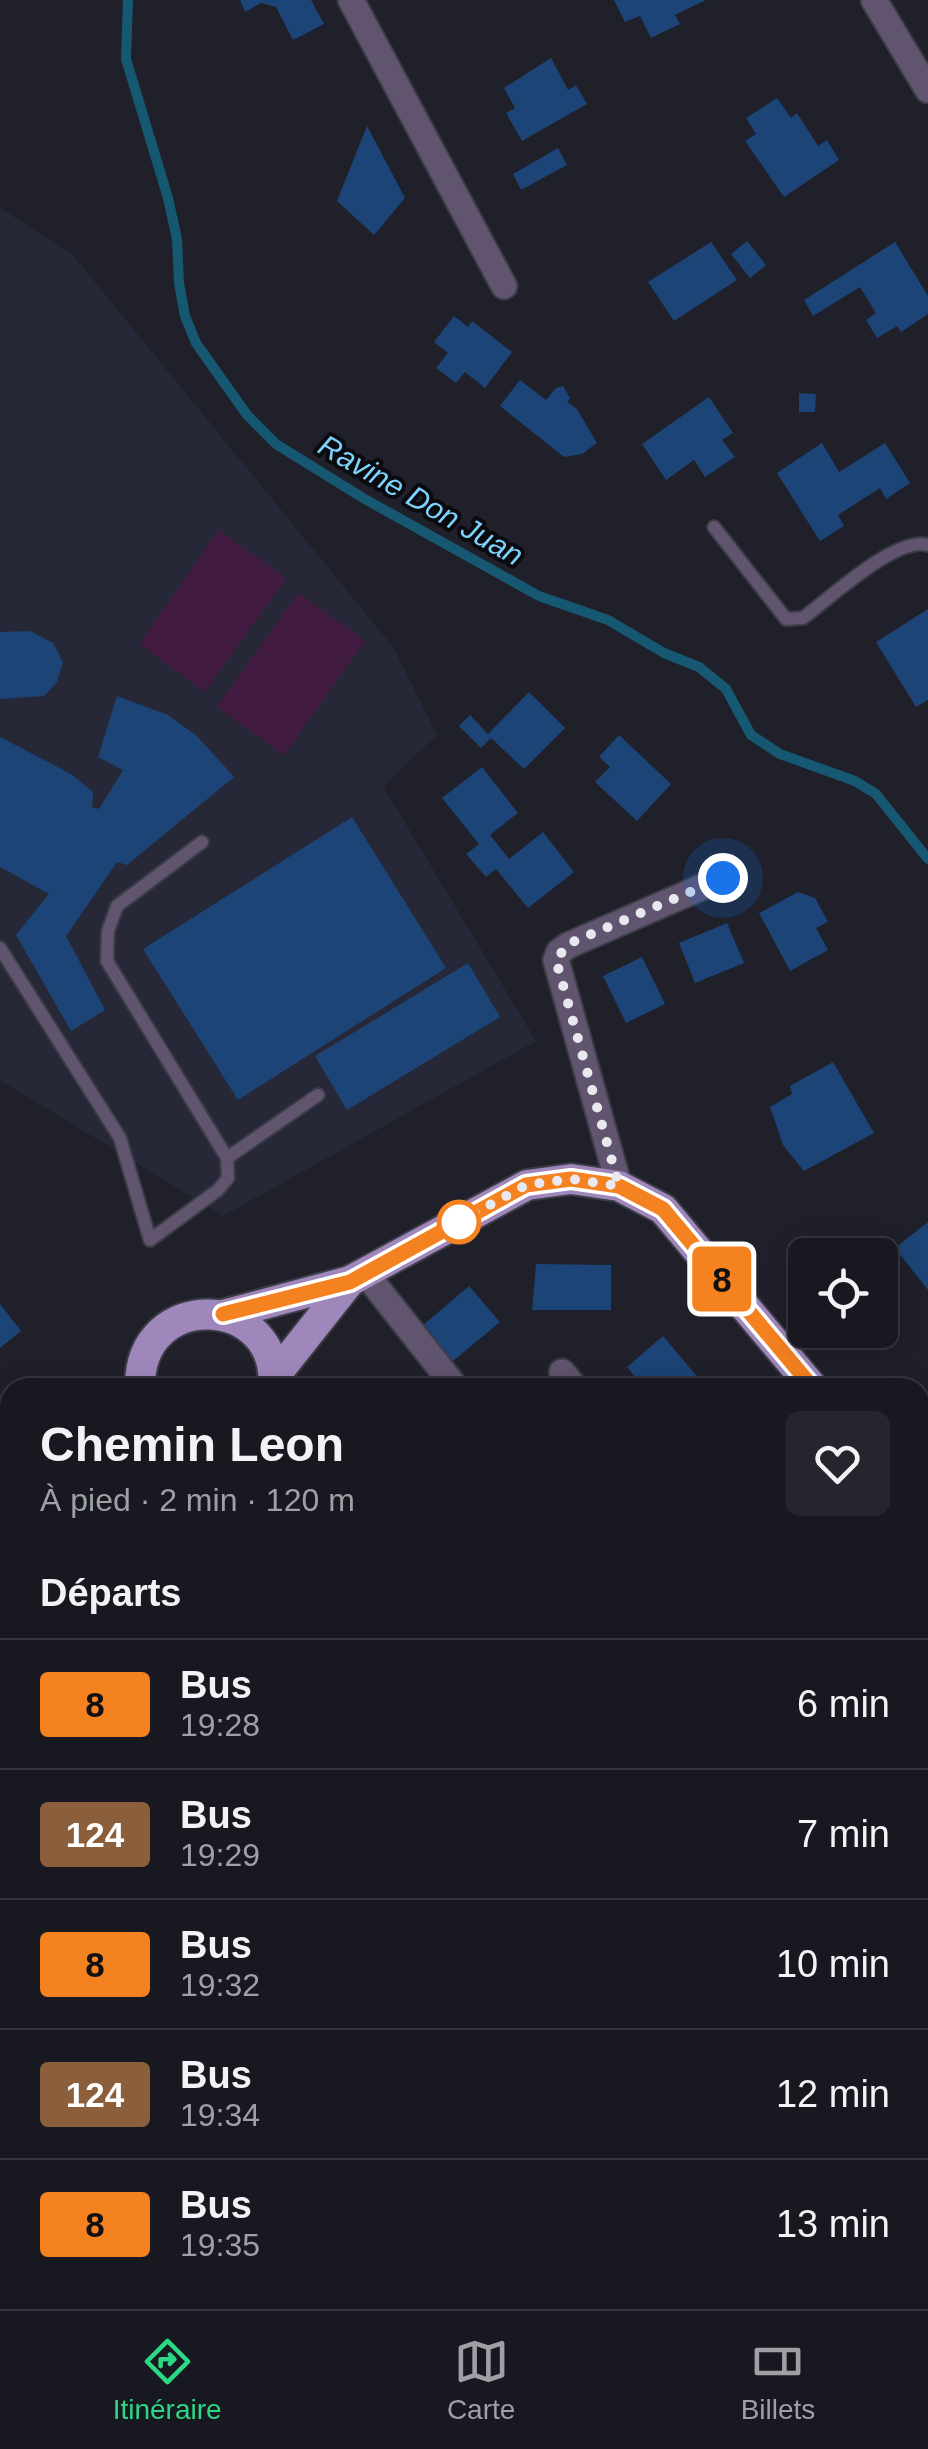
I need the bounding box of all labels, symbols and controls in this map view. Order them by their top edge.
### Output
water label: Ravine Don Juan [313,428,529,572]
your location [698,853,748,903]
unlabelled marker [438,1201,480,1243]
map controls [788,1238,898,1348]
button: locate [788,1238,898,1348]
line badge: 8 [690,1246,754,1312]
text: 8 [712,1260,732,1299]
button: heart [785,1411,890,1516]
text: Chemin Leon [40,1418,344,1471]
text: À pied · 2 min · 120 m [40,1482,355,1518]
text: Départs [40,1572,182,1614]
text: Bus [180,1664,252,1706]
text: 6 min [797,1683,890,1725]
text: 8 [85,1685,105,1724]
text: 19:28 [180,1707,260,1743]
text: Bus [180,1794,252,1836]
text: 7 min [797,1813,890,1855]
text: 124 [66,1815,124,1854]
text: 19:29 [180,1837,260,1873]
text: Bus [180,1924,252,1966]
text: 10 min [776,1943,890,1985]
text: 8 [85,1945,105,1984]
text: 19:32 [180,1967,260,2003]
text: Bus [180,2054,252,2096]
text: 12 min [776,2073,890,2115]
text: 124 [66,2075,124,2114]
text: 19:34 [180,2097,260,2133]
text: Bus [180,2184,252,2226]
text: 13 min [776,2203,890,2245]
text: 8 [85,2205,105,2244]
text: 19:35 [180,2227,260,2263]
tab: Itinéraire [113,2334,222,2426]
tab: Carte [447,2334,515,2426]
tab: Billets [741,2334,815,2426]

